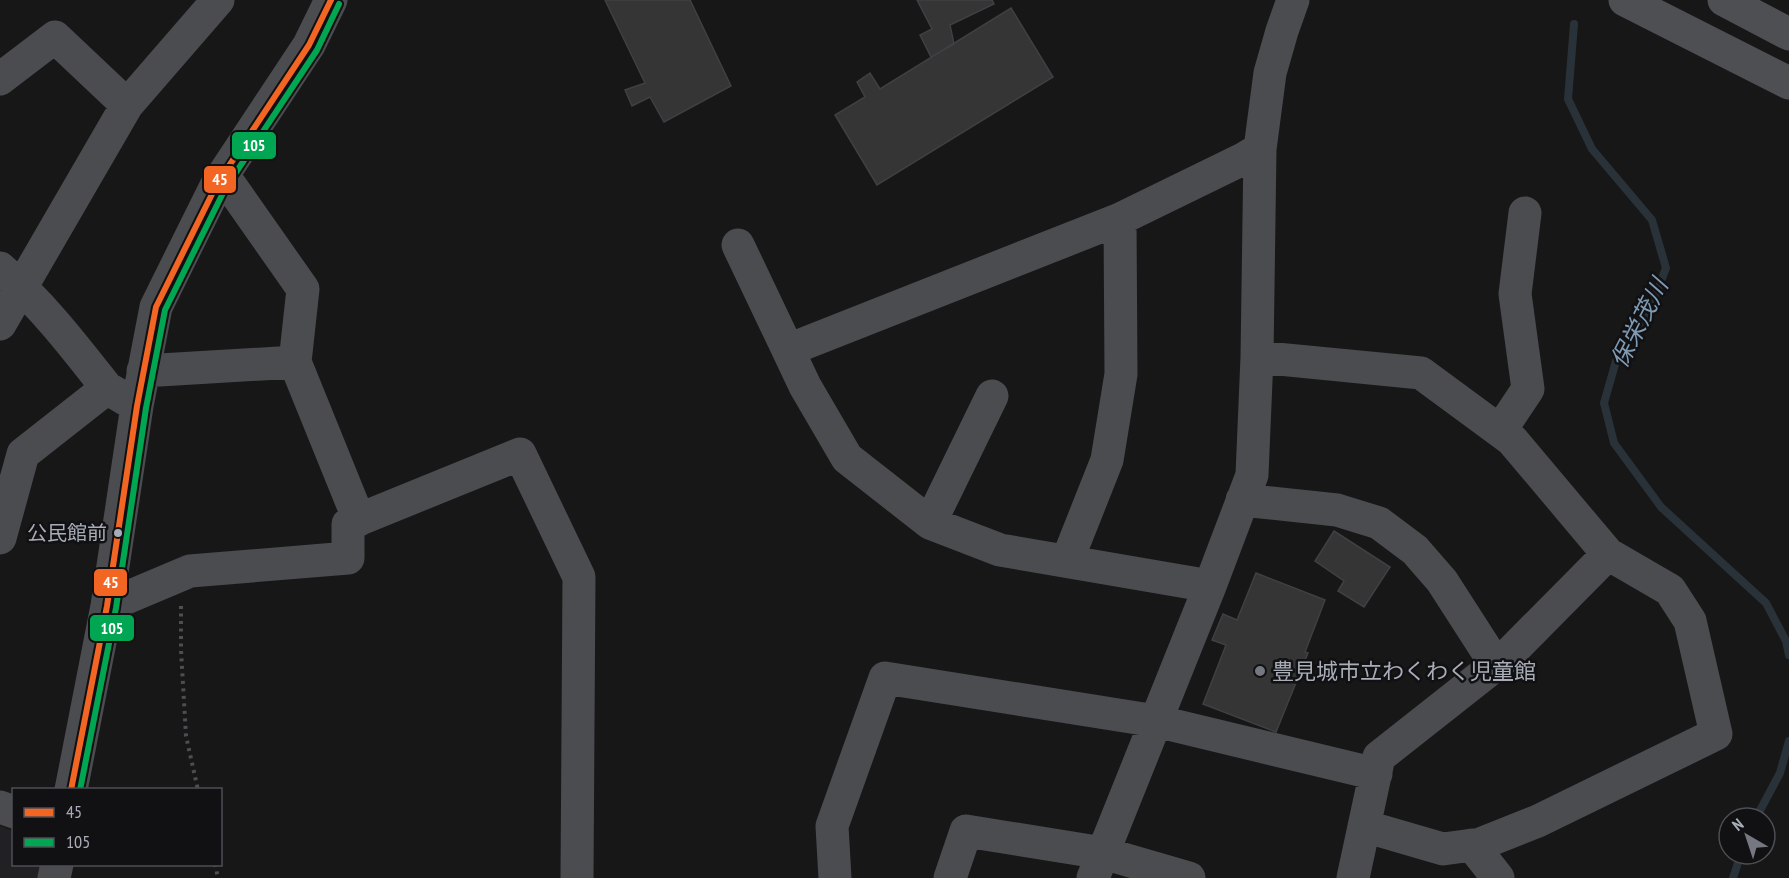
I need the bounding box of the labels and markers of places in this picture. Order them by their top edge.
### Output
place label: 公民館前 [27,520,107,546]
marker: 公民館前 [112,527,124,539]
place label: 豊見城市立わくわく児童館 [1272,657,1536,685]
marker: 豊見城市立わくわく児童館 [1253,664,1267,678]

